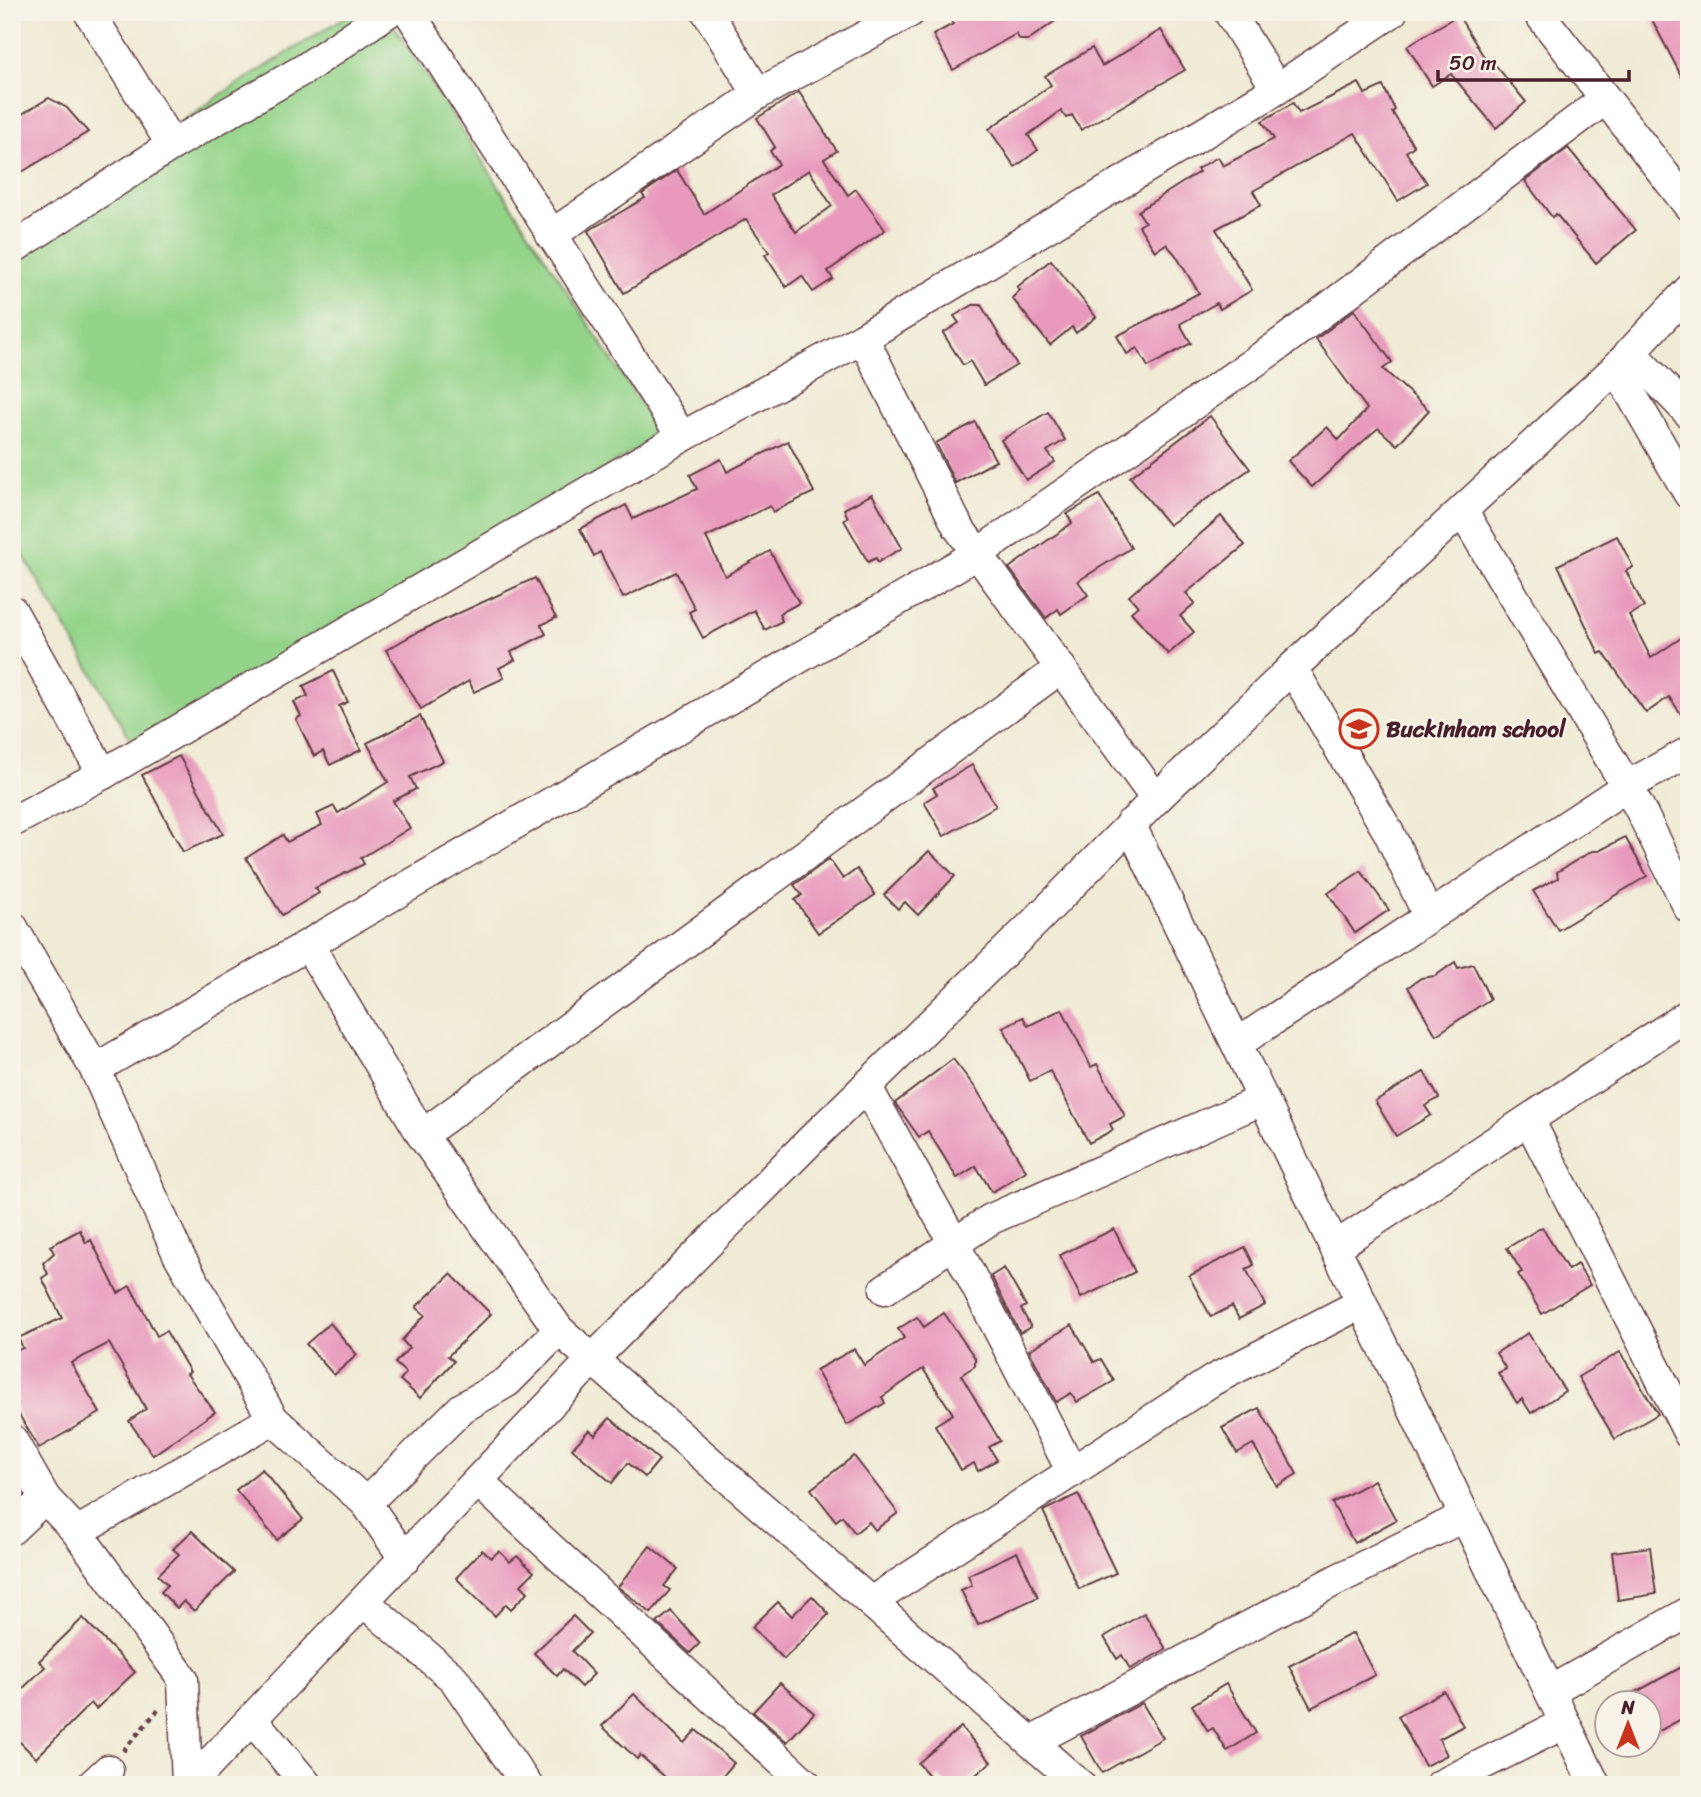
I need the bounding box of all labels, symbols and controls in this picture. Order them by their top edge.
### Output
scale bar [1438,38,1629,82]
text: 50 m [1449,44,1497,82]
school or university icon: Buckinham school [1338,708,1380,750]
place label: Buckinham school [1386,709,1567,750]
north arrow [1592,1688,1662,1758]
text: N [1620,1691,1635,1724]

